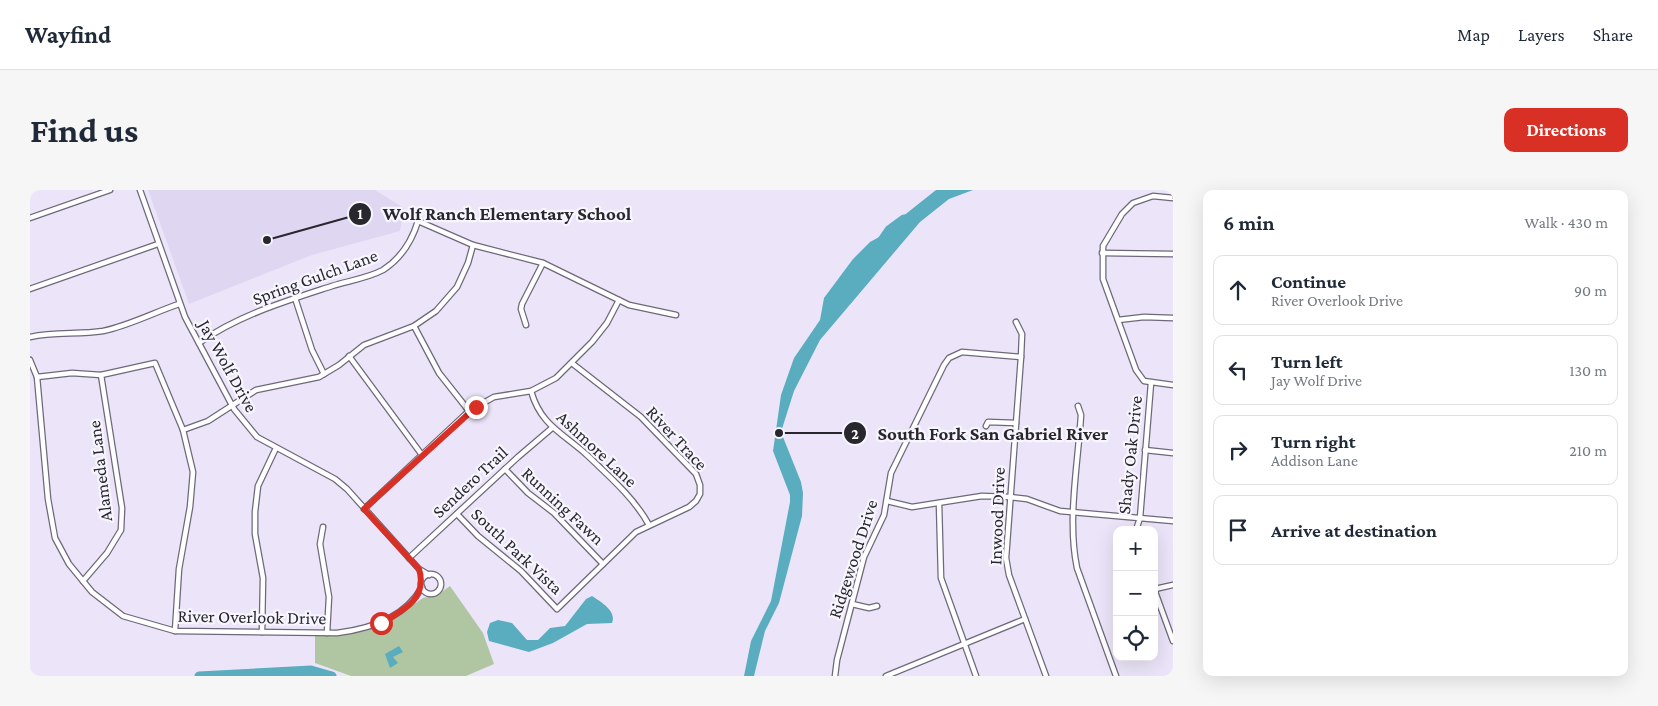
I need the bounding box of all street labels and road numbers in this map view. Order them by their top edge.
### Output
street label: Spring Gulch Lane [250,245,380,309]
street label: Jay Wolf Drive [193,315,262,416]
street label: Shady Oak Drive [1114,395,1146,515]
street label: River Trace [642,402,712,474]
street label: Ashmore Lane [553,407,641,491]
street label: Alameda Lane [84,419,116,523]
street label: Sendero Trail [428,442,512,522]
street label: Running Fawn [518,463,608,549]
street label: Inwood Drive [985,467,1009,565]
street label: Ridgewood Drive [824,497,882,621]
street label: South Park Vista [467,504,567,598]
street label: River Overlook Drive [178,606,327,628]

